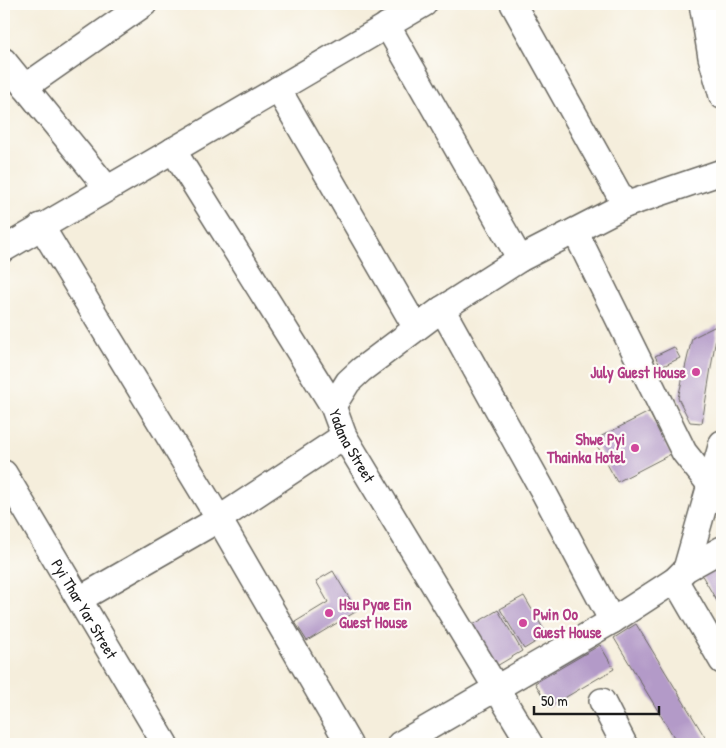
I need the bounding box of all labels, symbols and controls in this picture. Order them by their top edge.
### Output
place label: July Guest House [590,361,687,384]
marker: July Guest House [690,366,702,378]
street label: Yadana Street [324,406,381,487]
place label: Shwe Pyi Thainka Hotel [546,428,626,468]
marker: Shwe Pyi Thainka Hotel [629,442,641,454]
street label: Pyi Thar Yar Street [46,555,123,663]
place label: Hsu Pyae Ein Guest House [339,593,411,633]
place label: Pwin Oo Guest House [533,603,602,643]
marker: Hsu Pyae Ein Guest House [323,607,335,619]
marker: Pwin Oo Guest House [517,617,529,629]
scale bar [534,683,658,715]
text: 50 m [541,690,568,711]

